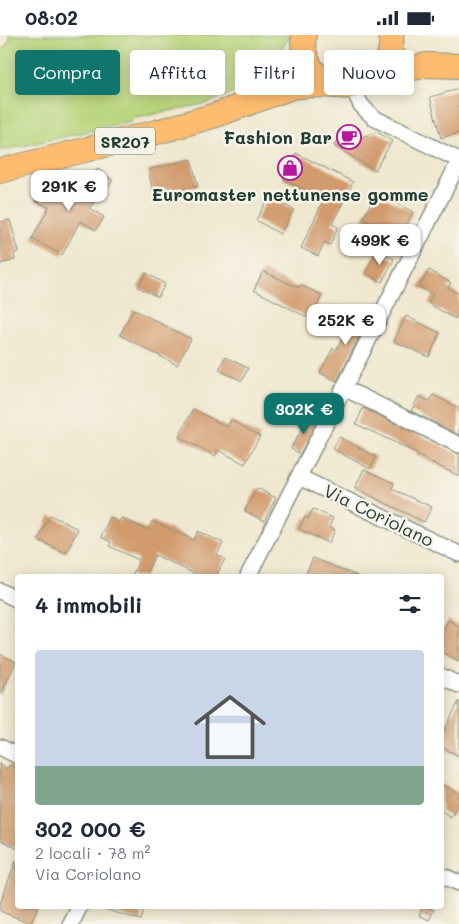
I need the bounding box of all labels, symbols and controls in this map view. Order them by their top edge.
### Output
text: 08:02 [25,5,78,30]
chip: Compra [15,50,120,95]
chip: Affitta [130,50,225,95]
chip: Filtri [235,50,314,95]
chip: Nuovo [324,50,414,95]
cafe icon: Fashion Bar [336,124,362,150]
place label: Fashion Bar [223,125,332,149]
road number: SR207 [95,127,155,155]
shop icon: Euromaster nettunense gomme [277,155,303,181]
pin: 291K € [28,169,110,212]
text: 291K € [42,175,96,196]
place label: Euromaster nettunense gomme [151,182,429,206]
pin: 499K € [339,223,421,266]
text: 499K € [351,229,409,250]
pin: 252K € [305,303,387,346]
text: 252K € [318,309,374,330]
pin: 302K € [263,393,345,435]
text: 302K € [275,398,333,419]
street label: Via Coriolano [320,478,438,552]
icon: filters [396,590,424,618]
text: 4 immobili [35,591,142,618]
icon: home [185,682,275,772]
text: 302 000 € [35,815,146,842]
text: 2 locali · 78 m² [35,842,151,863]
text: Via Coriolano [35,863,141,884]

